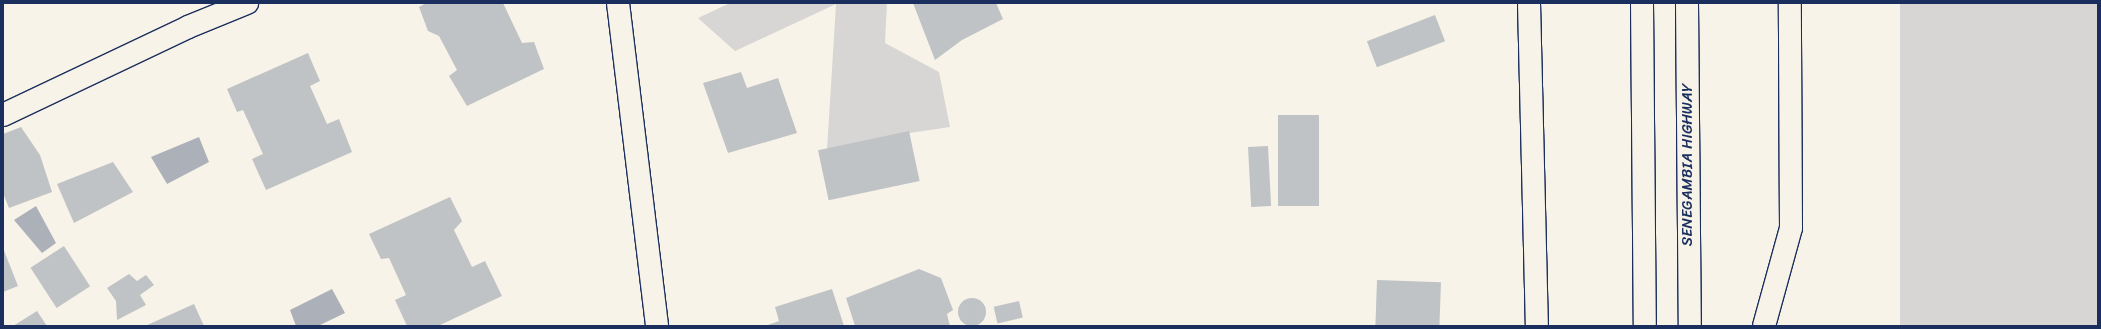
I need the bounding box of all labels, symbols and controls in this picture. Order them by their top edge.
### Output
street label: SENEGAMBIA HIGHWAY [1679,84,1697,246]

